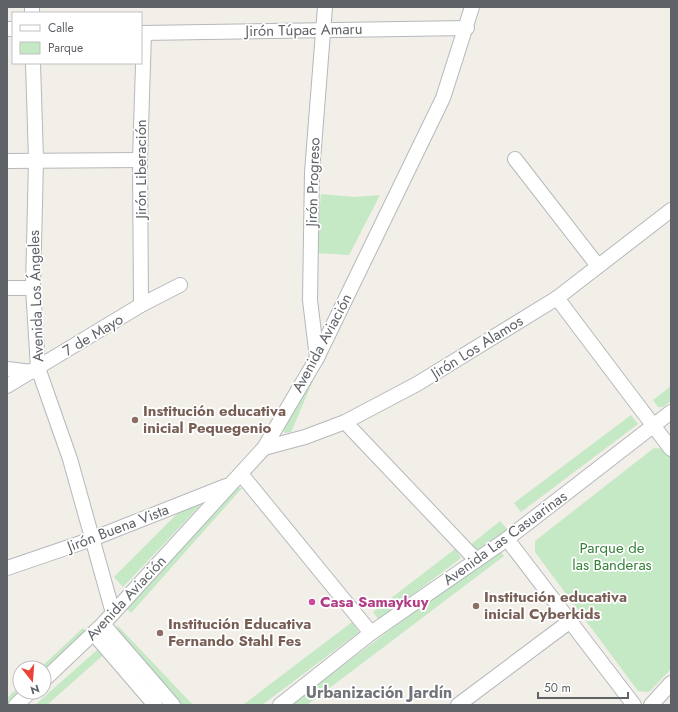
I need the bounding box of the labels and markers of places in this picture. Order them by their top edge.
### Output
place label: Institución educativa inicial Pequegenio [143,400,286,439]
marker: Institución educativa inicial Pequegenio [130,415,140,425]
place label: Institución educativa inicial Cyberkids [484,586,627,625]
place label: Casa Samaykuy [320,591,429,613]
marker: Casa Samaykuy [307,597,317,607]
marker: Institución educativa inicial Cyberkids [471,601,481,611]
place label: Institución Educativa Fernando Stahl Fes [168,613,311,652]
marker: Institución Educativa Fernando Stahl Fes [155,628,165,638]

